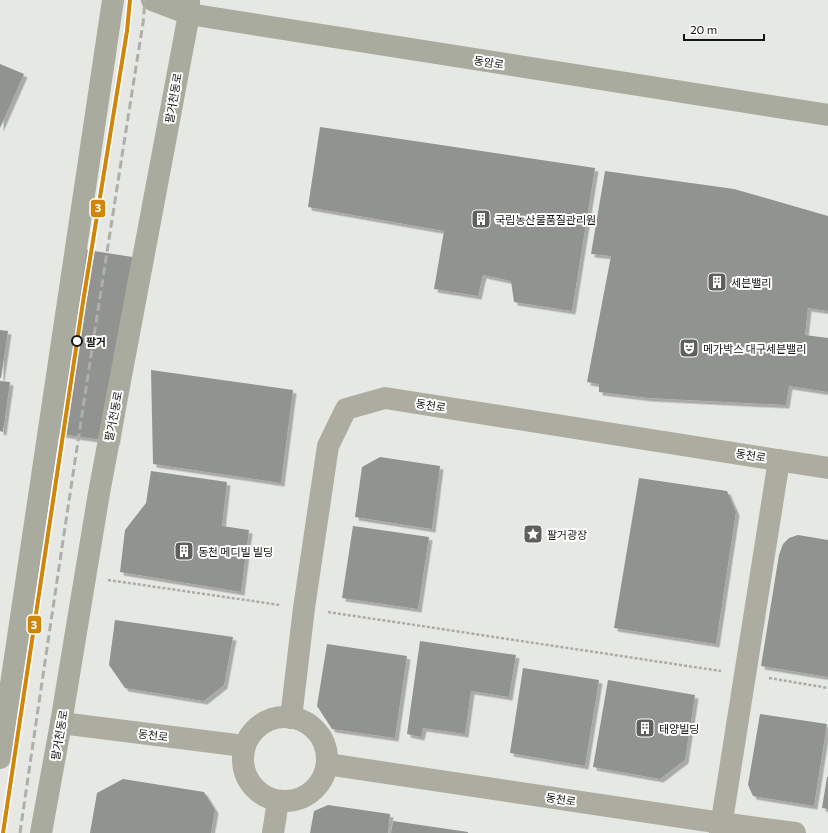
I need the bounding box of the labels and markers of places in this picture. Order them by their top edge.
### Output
building icon: 국립농산물품질관리원 [470,208,492,230]
place label: 국립농산물품질관리원 [495,213,596,226]
building icon: 세븐밸리 [706,271,728,293]
place label: 세븐밸리 [731,276,771,289]
marker: 팔거 [71,335,83,347]
place label: 팔거 [86,335,106,348]
theatre icon: 메가박스 대구세븐밸리 [678,337,700,359]
place label: 메가박스 대구세븐밸리 [703,342,806,355]
place icon: 팔거광장 [522,523,544,545]
place label: 팔거광장 [547,528,587,541]
building icon: 동천 메디빌 빌딩 [173,540,195,562]
place label: 동천 메디빌 빌딩 [198,545,273,558]
building icon: 태양빌딩 [634,717,656,739]
place label: 태양빌딩 [659,722,699,735]

